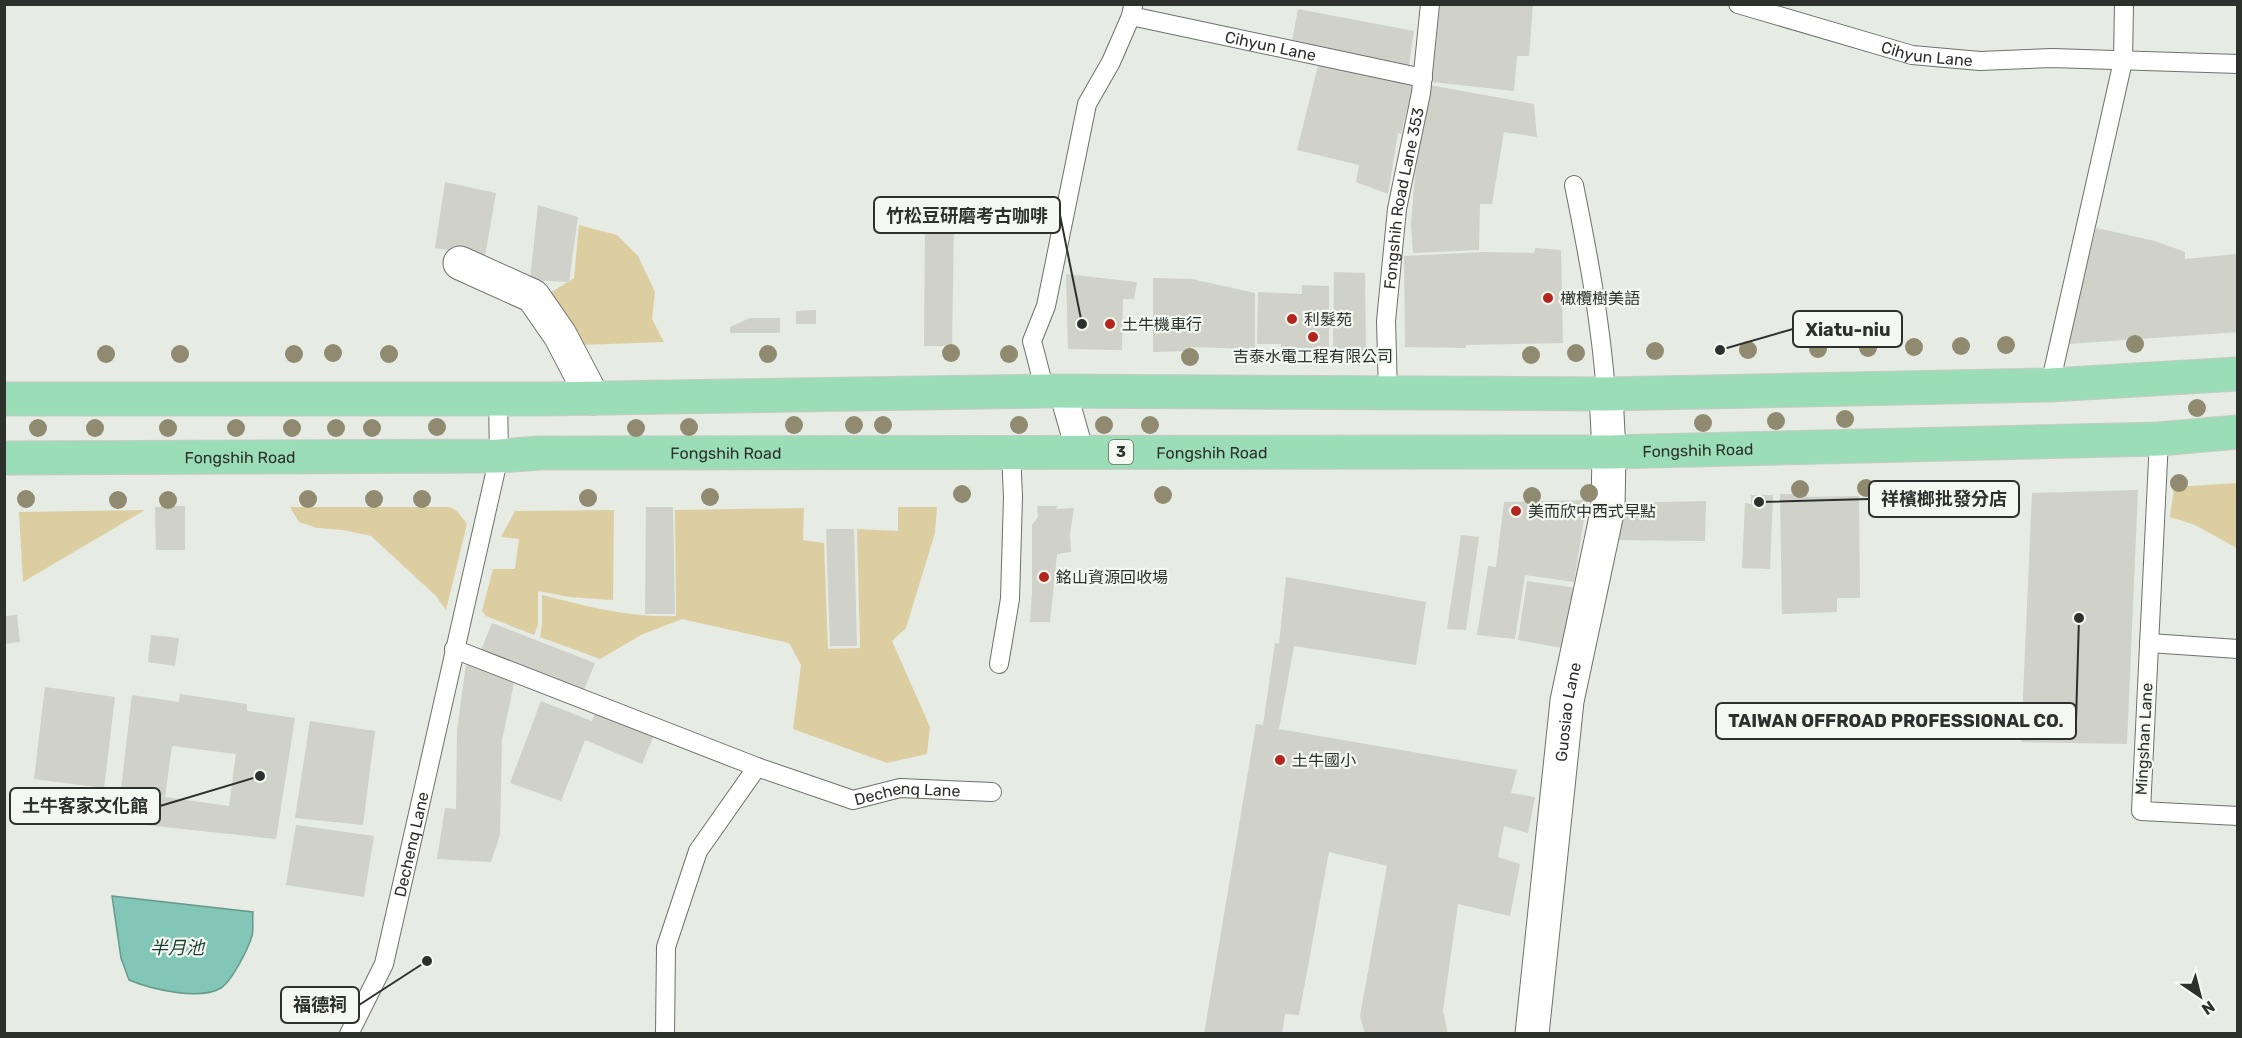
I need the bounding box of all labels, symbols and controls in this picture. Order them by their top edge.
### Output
street label: Cihyun Lane [1223,27,1318,65]
street label: Cihyun Lane [1879,37,1974,70]
street label: Fongshih Road Lane 353 [1380,106,1427,290]
callout: 竹松豆研磨考古咖啡 [874,197,1060,233]
text: 竹松豆研磨考古咖啡 [886,205,1048,227]
place label: 橄欖樹美語 [1560,289,1640,308]
marker: 橄欖樹美語 [1541,291,1555,305]
place label: 利髮苑 [1304,310,1352,329]
callout: Xiatu-niu [1793,311,1902,347]
marker: 利髮苑 [1285,312,1299,326]
place label: 土牛機車行 [1122,315,1202,334]
marker: 土牛機車行 [1103,317,1117,331]
text: Xiatu-niu [1806,319,1890,341]
marker: 吉泰水電工程有限公司 [1306,330,1320,344]
place label: 吉泰水電工程有限公司 [1233,347,1393,366]
street label: Fongshih Road [1642,439,1754,461]
road number: 3 [1109,440,1133,464]
street label: Fongshih Road [670,443,781,462]
street label: Fongshih Road [1156,443,1267,462]
street label: Fongshih Road [184,447,296,467]
callout: 祥檳榔批發分店 [1869,481,2019,517]
text: 祥檳榔批發分店 [1881,488,2007,510]
place label: 美而欣中西式早點 [1528,502,1656,521]
marker: 美而欣中西式早點 [1509,504,1523,518]
place label: 銘山資源回收場 [1056,568,1168,587]
marker: 銘山資源回收場 [1037,570,1051,584]
street label: Guosiao Lane [1551,661,1584,763]
street label: Mingshan Lane [2132,682,2156,796]
callout: TAIWAN OFFROAD PROFESSIONAL CO. [1716,703,2076,739]
text: TAIWAN OFFROAD PROFESSIONAL CO. [1728,710,2064,732]
place label: 土牛國小 [1292,751,1356,770]
marker: 土牛國小 [1273,753,1287,767]
street label: Dechenq Lane [852,779,961,809]
callout: 土牛客家文化館 [10,788,160,824]
street label: Dechenq Lane [390,790,432,899]
text: 土牛客家文化館 [22,795,148,817]
water label: 半月池 [150,937,206,959]
north arrow [2170,966,2230,1026]
callout: 福德祠 [281,987,359,1023]
text: 福德祠 [293,994,347,1016]
text: N [2198,997,2218,1019]

